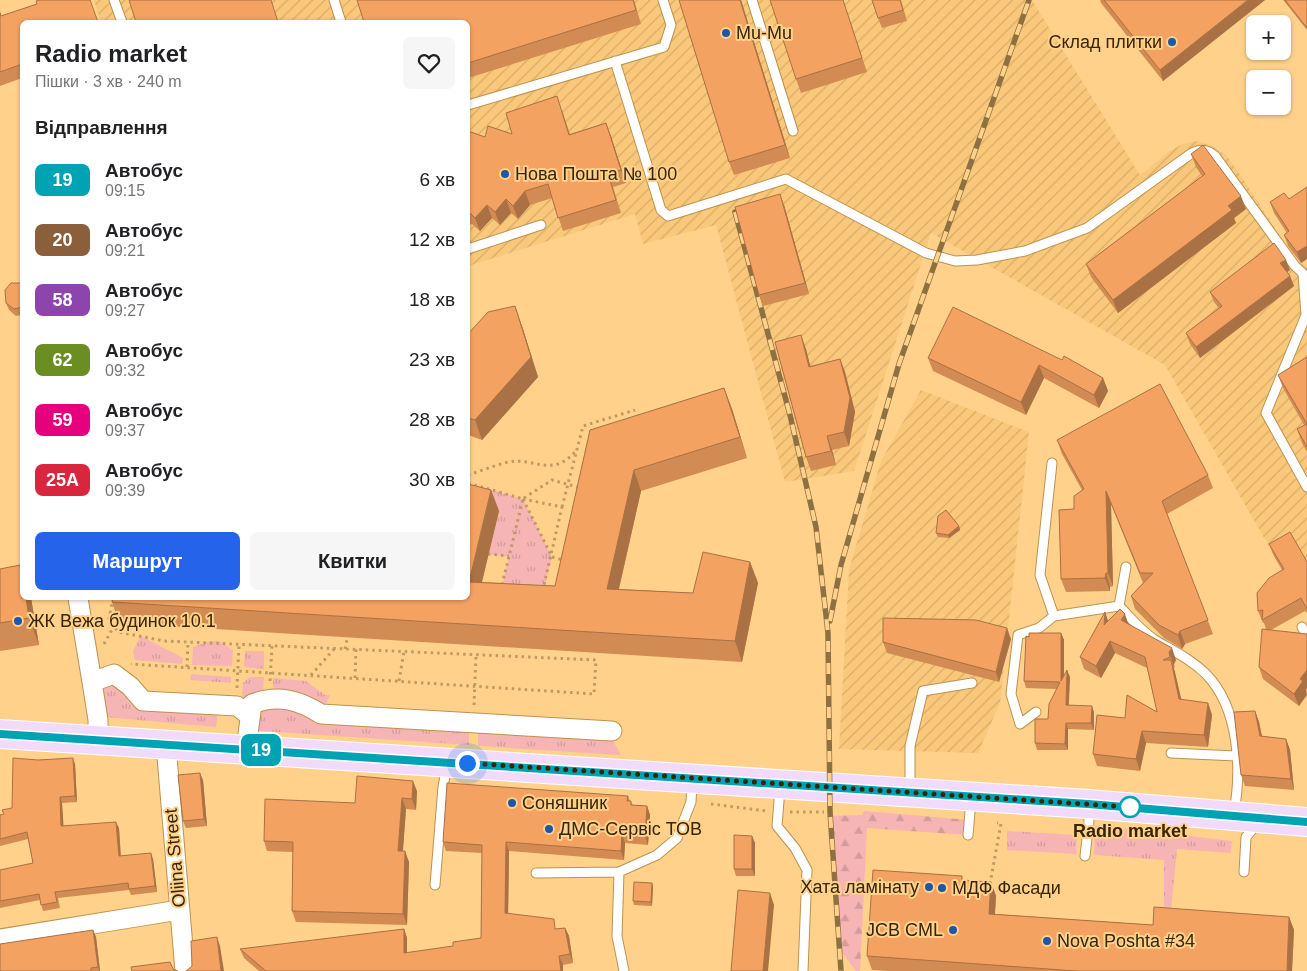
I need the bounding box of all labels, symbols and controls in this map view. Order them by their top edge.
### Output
map controls [1246,15,1291,115]
button: + [1246,15,1291,60]
place label: Mu-Mu [736,23,792,43]
marker: Mu-Mu [720,27,732,39]
place label: Склад плитки [1048,32,1162,52]
marker: Склад плитки [1166,36,1178,48]
button: heart [403,37,455,89]
text: Radio market [35,40,187,67]
button: − [1246,70,1291,115]
text: Пішки · 3 хв · 240 m [35,73,182,90]
text: Відправлення [35,117,168,138]
text: Автобус [105,160,183,181]
place label: Нова Пошта № 100 [515,164,677,184]
marker: Нова Пошта № 100 [499,168,511,180]
text: 6 хв [420,169,455,190]
text: 19 [52,170,73,190]
text: 09:15 [105,182,145,199]
text: Автобус [105,220,183,241]
text: 12 хв [409,229,455,250]
text: 20 [52,230,73,250]
text: 09:21 [105,242,145,259]
text: Автобус [105,280,183,301]
text: 18 хв [409,289,455,310]
text: 58 [52,290,73,310]
text: 09:27 [105,302,145,319]
text: Автобус [105,340,183,361]
text: 23 хв [409,349,455,370]
text: 62 [52,350,73,370]
text: 09:32 [105,362,145,379]
text: Автобус [105,400,183,421]
text: 28 хв [409,409,455,430]
text: 59 [52,410,73,430]
text: 09:37 [105,422,145,439]
text: Автобус [105,460,183,481]
text: 30 хв [409,469,455,490]
text: 25А [46,470,79,490]
text: 09:39 [105,482,145,499]
button: Маршрут [35,532,240,590]
button: Квитки [250,532,455,590]
place label: ЖК Вежа будинок 10.1 [28,611,216,631]
marker: ЖК Вежа будинок 10.1 [12,615,24,627]
line badge: 19 [238,734,284,766]
text: 19 [251,740,271,760]
your location [455,751,480,776]
place label: Соняшник [522,793,607,813]
marker: Radio market [1119,796,1141,818]
marker: Соняшник [506,797,518,809]
street label: Oliina Street [161,808,189,908]
place label: ДМС-Сервіс ТОВ [559,819,702,839]
place label: Radio market [1073,821,1187,841]
marker: ДМС-Сервіс ТОВ [543,823,555,835]
place label: Хата ламінату [800,877,919,897]
place label: МДФ Фасади [952,878,1061,898]
marker: Хата ламінату [923,881,935,893]
marker: МДФ Фасади [936,882,948,894]
place label: JCB CML [866,920,943,940]
marker: JCB CML [947,924,959,936]
place label: Nova Poshta #34 [1057,931,1195,951]
marker: Nova Poshta #34 [1041,935,1053,947]

